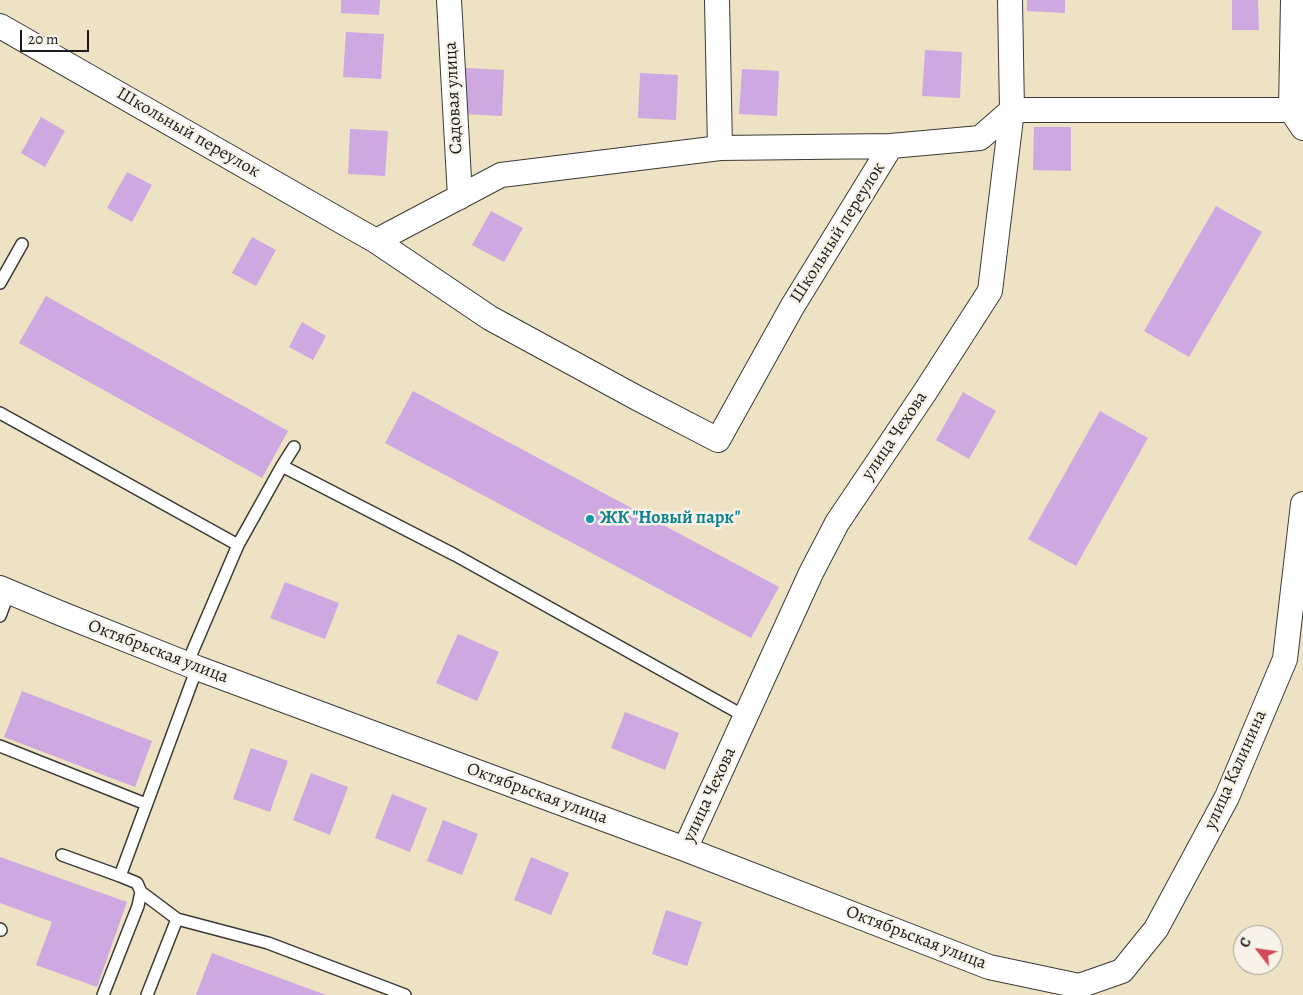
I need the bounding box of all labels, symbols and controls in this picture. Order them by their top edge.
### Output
scale bar [22,20,91,52]
text: 20 m [28,29,59,49]
street label: Садовая улица [440,41,468,155]
street label: Школьный переулок [112,83,264,183]
street label: Школьный переулок [786,159,890,307]
street label: улица Чехова [857,388,933,484]
place label: ЖК "Новый парк" [600,508,741,530]
marker: ЖК "Новый парк" [584,513,596,525]
street label: Октябрьская улица [85,615,231,689]
street label: улица Калинина [1200,707,1272,833]
street label: улица Чехова [679,744,741,846]
street label: Октябрьская улица [464,758,610,830]
street label: Октябрьская улица [843,901,989,975]
north arrow [1233,925,1283,975]
text: С [1235,934,1256,951]

